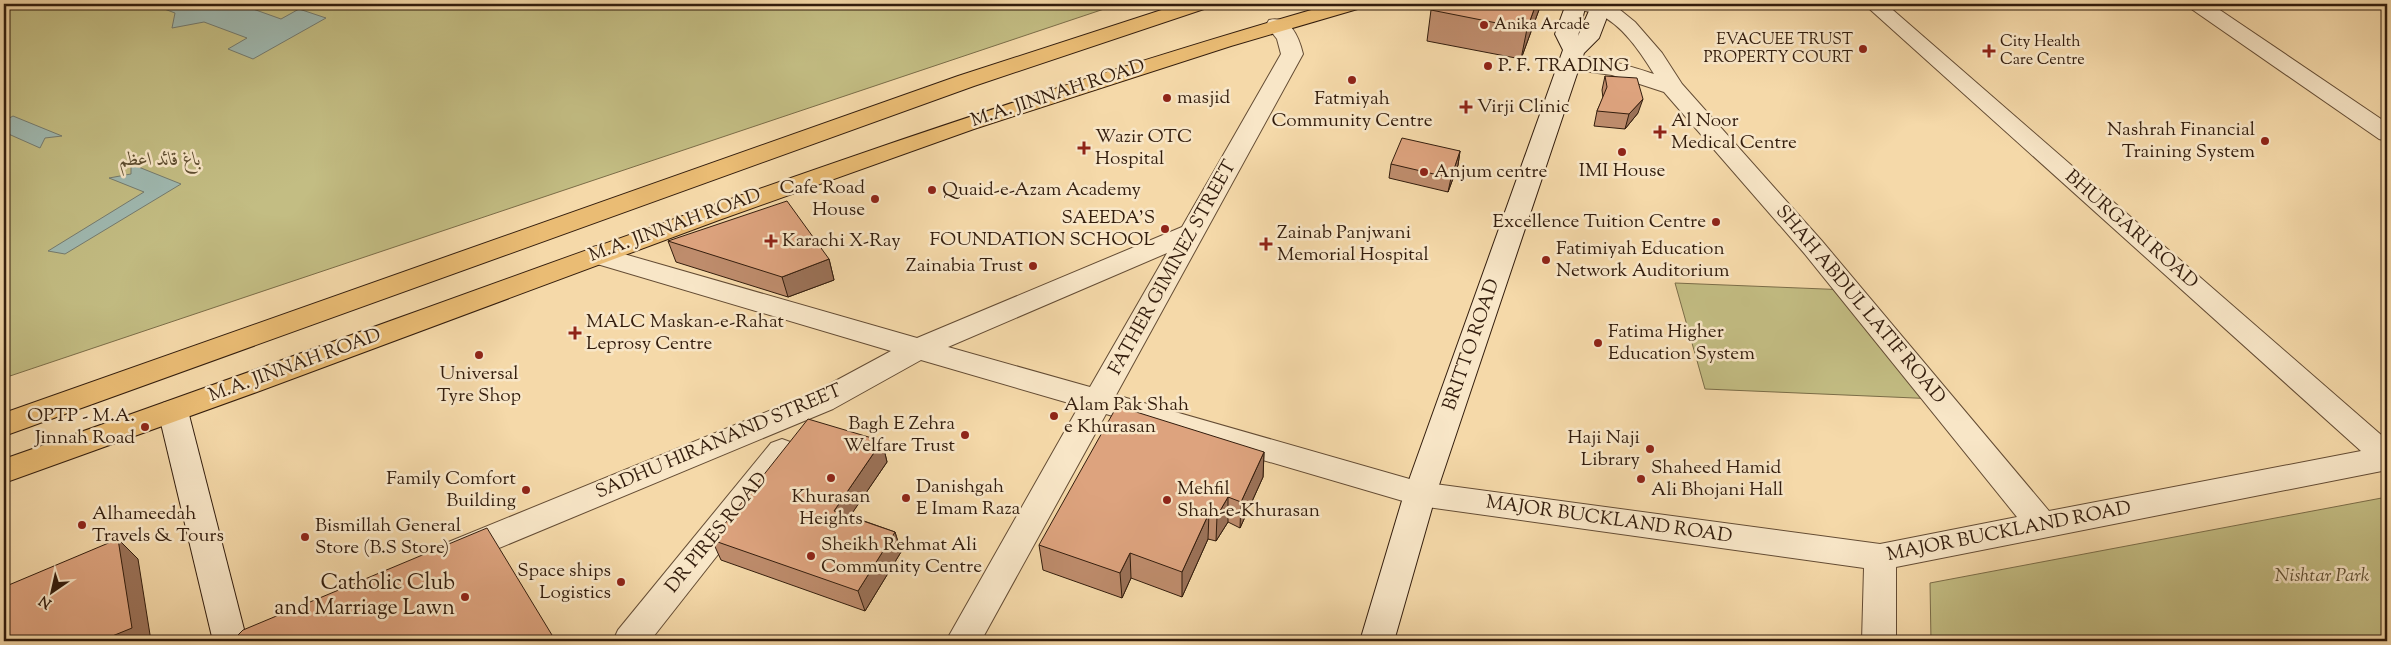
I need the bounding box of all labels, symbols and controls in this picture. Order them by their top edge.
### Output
place label: Anika Arcade [1494,14,1590,37]
marker: Anika Arcade [1478,19,1490,31]
place label: EVACUEE TRUST PROPERTY COURT [1704,29,1853,70]
place label: City Health Care Centre [2000,31,2085,72]
marker: EVACUEE TRUST PROPERTY COURT [1857,43,1869,55]
marker: City Health Care Centre [1982,44,1996,58]
street label: M.A. JINNAH ROAD [967,53,1149,135]
place label: P. F. TRADING [1498,53,1629,80]
marker: P. F. TRADING [1482,60,1494,72]
marker: Fatmiyah Community Centre [1346,74,1358,86]
place label: masjid [1177,85,1231,112]
place label: Fatmiyah Community Centre [1271,86,1433,135]
marker: masjid [1161,92,1173,104]
place label: Virji Clinic [1477,94,1570,121]
marker: Virji Clinic [1459,100,1473,114]
place label: Al Noor Medical Centre [1671,108,1797,157]
place label: Nashrah Financial Training System [2107,117,2255,166]
place label: Wazir OTC Hospital [1095,124,1192,173]
marker: Al Noor Medical Centre [1653,125,1667,139]
marker: Nashrah Financial Training System [2259,135,2271,147]
marker: Wazir OTC Hospital [1077,141,1091,155]
marker: IMI House [1616,146,1628,158]
park label: باغ قائد اعظم [119,147,201,177]
street label: FATHER GIMINEZ STREET [1102,156,1244,380]
place label: IMI House [1579,158,1665,185]
place label: Anjum centre [1434,159,1547,186]
street label: BHURGARI ROAD [2058,164,2204,296]
marker: Anjum centre [1418,166,1430,178]
place label: Cafe Road House [779,175,865,224]
place label: Quaid-e-Azam Academy [942,177,1142,204]
street label: M.A. JINNAH ROAD [585,182,765,270]
marker: Quaid-e-Azam Academy [926,184,938,196]
marker: Cafe Road House [869,193,881,205]
street label: SHAH ABDUL LATIF ROAD [1769,200,1951,410]
place label: SAEEDA'S FOUNDATION SCHOOL [929,205,1156,254]
place label: Excellence Tuition Centre [1493,209,1706,236]
marker: Excellence Tuition Centre [1710,216,1722,228]
place label: Zainab Panjwani Memorial Hospital [1277,220,1429,269]
marker: SAEEDA'S FOUNDATION SCHOOL [1159,223,1171,235]
place label: Karachi X-Ray [782,228,901,255]
marker: Karachi X-Ray [764,234,778,248]
place label: Fatimiyah Education Network Auditorium [1556,236,1730,285]
marker: Zainab Panjwani Memorial Hospital [1259,237,1273,251]
place label: Zainabia Trust [906,253,1023,280]
marker: Fatimiyah Education Network Auditorium [1540,254,1552,266]
marker: Zainabia Trust [1027,260,1039,272]
street label: BRITTO ROAD [1437,276,1507,414]
place label: MALC Maskan-e-Rahat Leprosy Centre [586,309,784,358]
place label: Fatima Higher Education System [1608,319,1755,368]
street label: M.A. JINNAH ROAD [205,322,385,410]
marker: MALC Maskan-e-Rahat Leprosy Centre [568,326,582,340]
marker: Fatima Higher Education System [1592,337,1604,349]
marker: Universal Tyre Shop [473,349,485,361]
place label: Universal Tyre Shop [437,361,521,410]
street label: SADHU HIRANAND STREET [592,378,846,506]
place label: Alam Pak Shah e Khurasan [1064,392,1189,441]
place label: OPTP - M.A. Jinnah Road [27,403,135,452]
marker: Alam Pak Shah e Khurasan [1048,410,1060,422]
place label: Bagh E Zehra Welfare Trust [843,411,955,460]
marker: OPTP - M.A. Jinnah Road [139,421,151,433]
place label: Haji Naji Library [1567,425,1641,474]
marker: Bagh E Zehra Welfare Trust [959,429,971,441]
marker: Haji Naji Library [1644,443,1656,455]
place label: Shaheed Hamid Ali Bhojani Hall [1651,455,1783,504]
place label: Family Comfort Building [386,466,516,515]
street label: DR PIRES ROAD [660,467,774,599]
marker: Khurasan Heights [825,472,837,484]
marker: Shaheed Hamid Ali Bhojani Hall [1635,473,1647,485]
place label: Danishgah E Imam Raza [916,474,1021,523]
place label: Mehfil Shah-e-Khurasan [1177,476,1320,525]
marker: Family Comfort Building [520,484,532,496]
place label: Khurasan Heights [791,484,871,533]
street label: MAJOR BUCKLAND ROAD [1484,489,1734,551]
marker: Danishgah E Imam Raza [900,492,912,504]
marker: Mehfil Shah-e-Khurasan [1161,494,1173,506]
street label: MAJOR BUCKLAND ROAD [1884,495,2134,569]
place label: Alhameedah Travels & Tours [92,501,224,550]
place label: Bismillah General Store (B.S Store) [315,513,461,562]
marker: Alhameedah Travels & Tours [76,519,88,531]
marker: Bismillah General Store (B.S Store) [299,531,311,543]
place label: Sheikh Rehmat Ali Community Centre [821,532,982,581]
marker: Sheikh Rehmat Ali Community Centre [805,550,817,562]
place label: Space ships Logistics [517,558,611,607]
park label: Nishtar Park [2275,563,2370,590]
north arrow [28,568,78,618]
place label: Catholic Club and Marriage Lawn [274,568,455,625]
marker: Space ships Logistics [615,576,627,588]
text: N [36,590,56,613]
marker: Catholic Club and Marriage Lawn [459,591,471,603]

